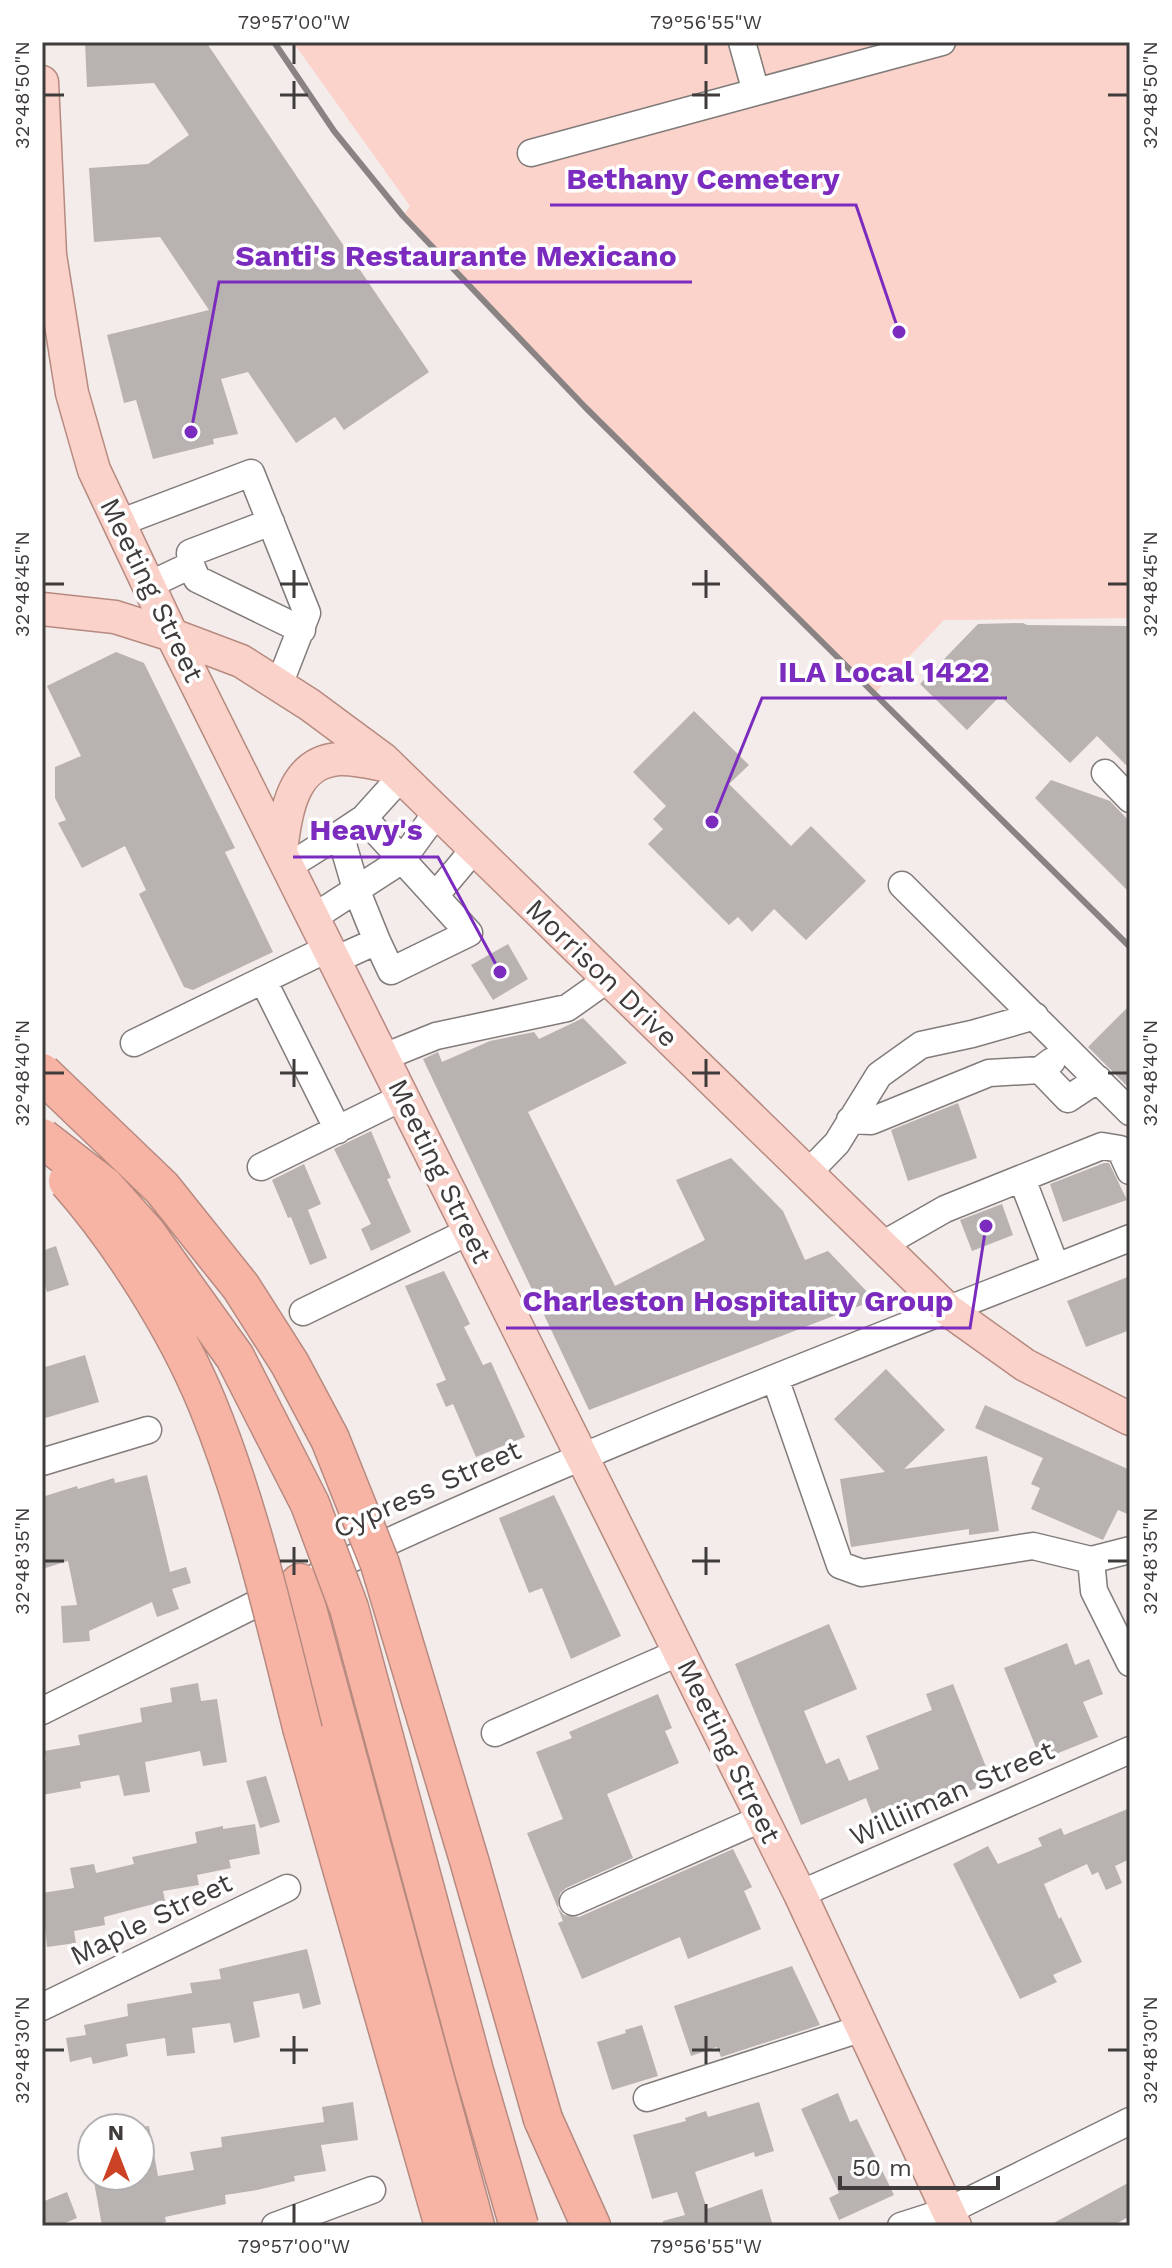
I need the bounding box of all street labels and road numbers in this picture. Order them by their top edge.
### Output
street label: Meeting Street [93,493,211,688]
street label: Morrison Drive [519,892,685,1054]
street label: Meeting Street [381,1074,499,1269]
street label: Cypress Street [328,1433,526,1545]
street label: Meeting Street [670,1654,788,1849]
street label: Williiman Street [845,1733,1059,1853]
street label: Maple Street [65,1866,237,1972]

